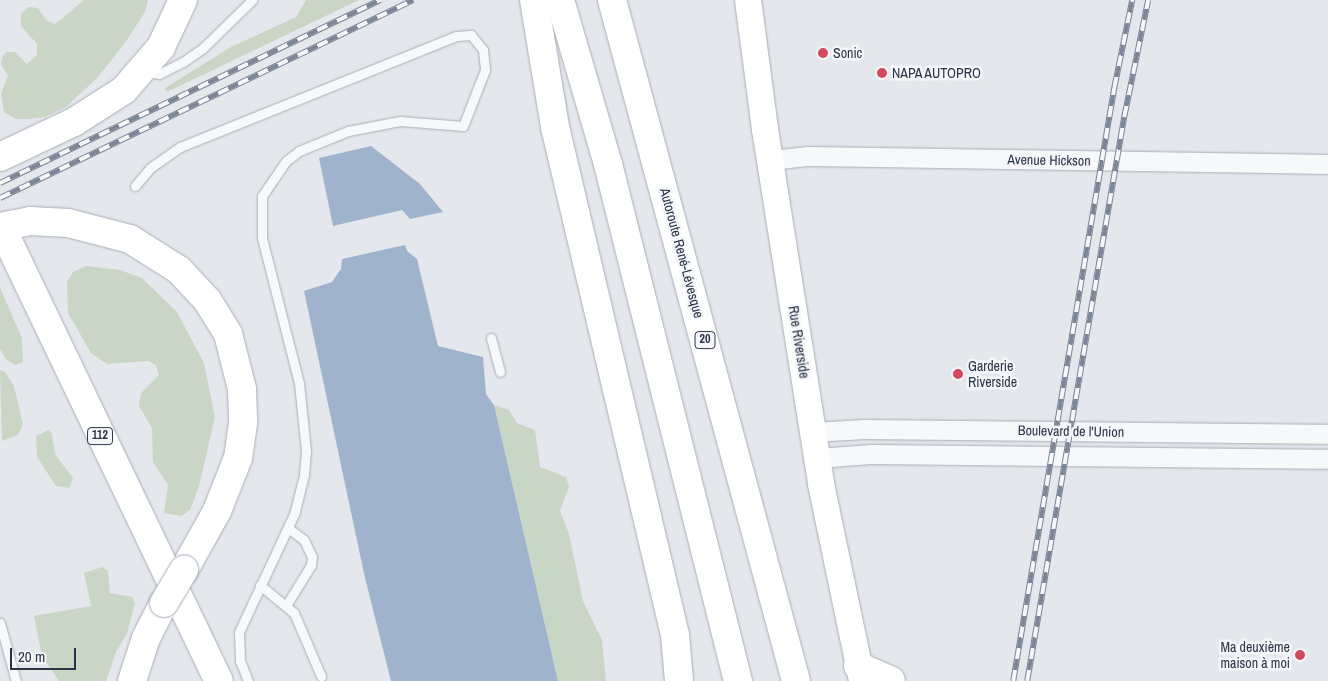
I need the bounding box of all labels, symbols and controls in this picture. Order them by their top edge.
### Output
place label: Sonic [833,45,862,61]
marker: Sonic [817,47,829,59]
place label: NAPA AUTOPRO [892,65,982,81]
marker: NAPA AUTOPRO [876,67,888,79]
street label: Avenue Hickson [1007,151,1091,169]
street label: Autoroute René-Lévesque [657,186,707,320]
street label: Rue Riverside [785,304,813,380]
road number: 20 [694,330,716,350]
place label: Garderie Riverside [968,358,1017,391]
marker: Garderie Riverside [952,368,964,380]
street label: Boulevard de l'Union [1018,422,1124,440]
road number: 112 [86,426,114,446]
scale bar [12,638,79,670]
place label: Ma deuxième maison à moi [1220,639,1290,672]
text: 20 m [18,646,45,667]
marker: Ma deuxième maison à moi [1294,649,1306,661]

